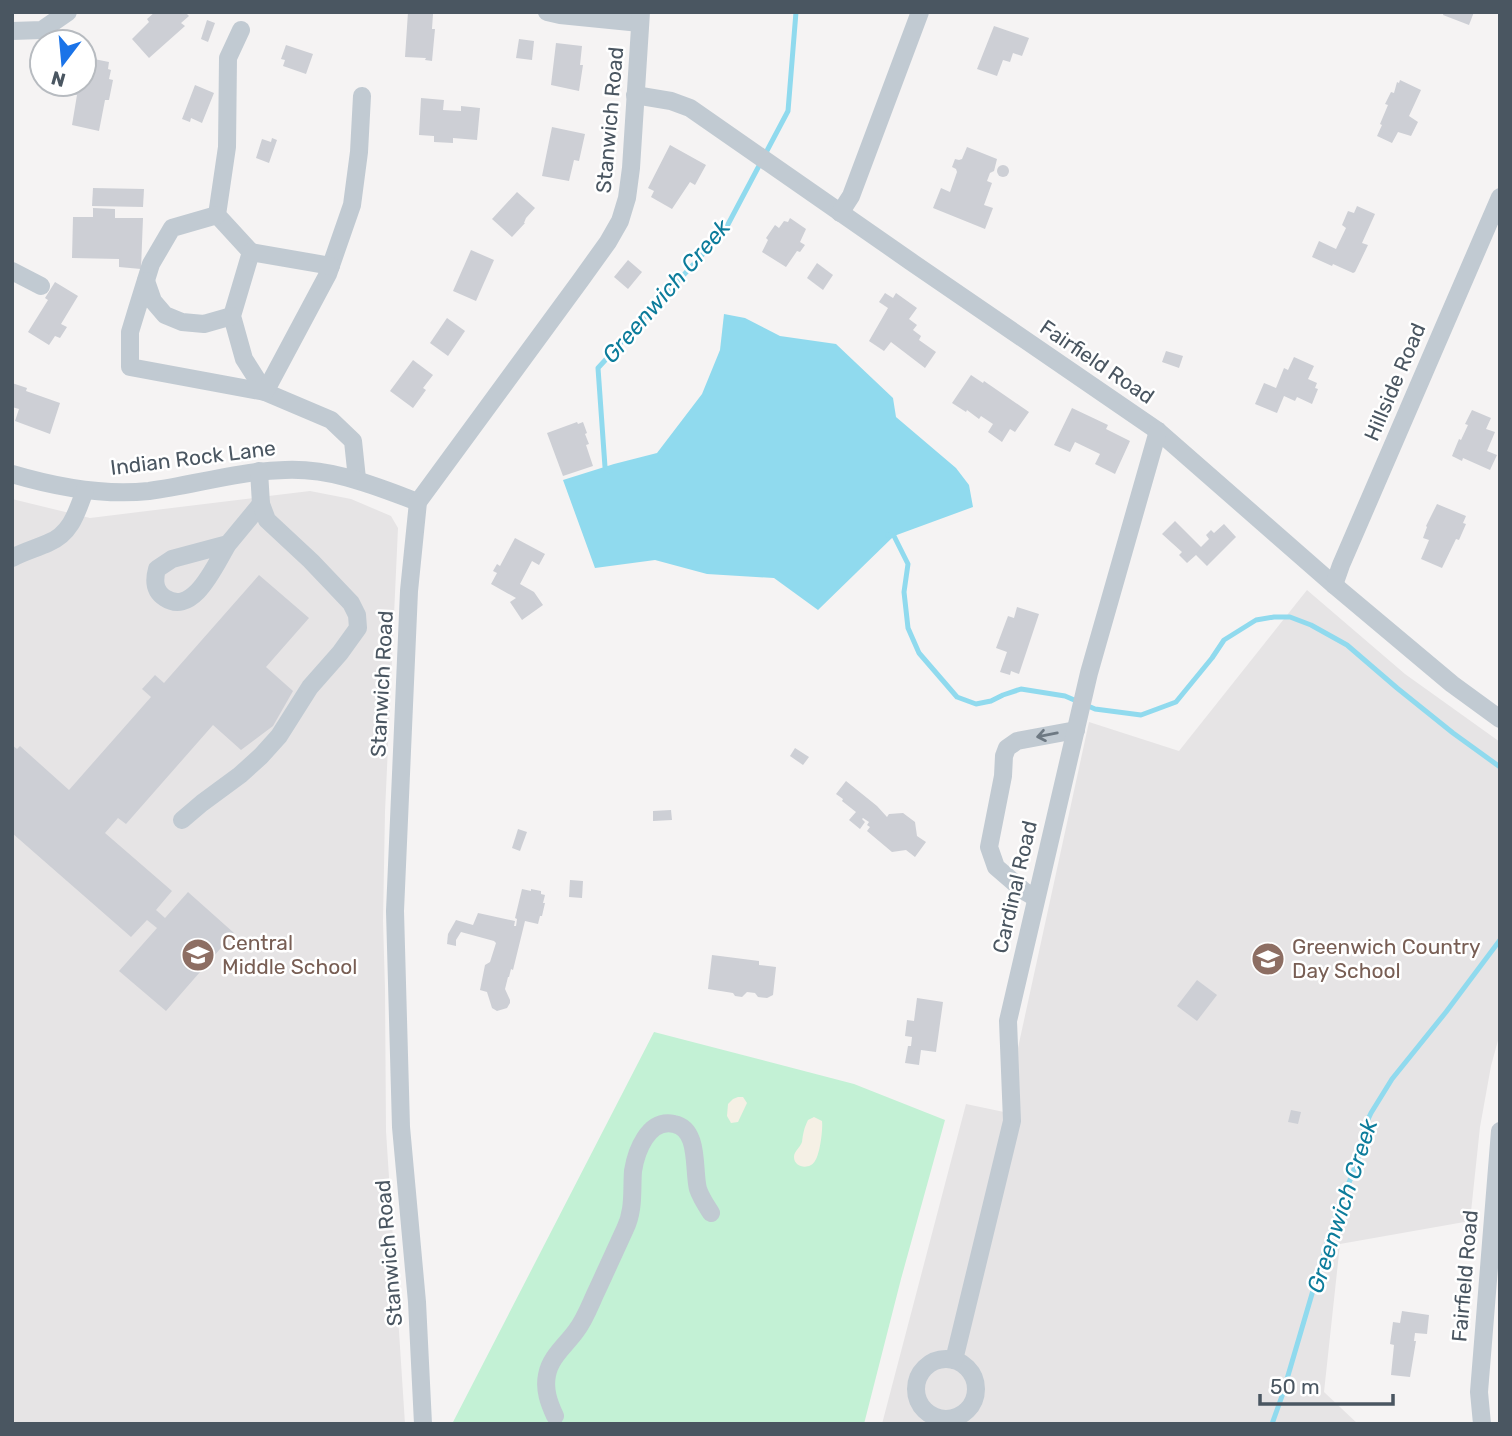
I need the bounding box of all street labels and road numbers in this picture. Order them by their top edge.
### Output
street label: Stanwich Road [591,46,628,194]
street label: Fairfield Road [1036,314,1159,409]
street label: Hillside Road [1359,319,1431,444]
street label: Indian Rock Lane [109,435,277,480]
street label: Stanwich Road [365,610,398,758]
street label: Cardinal Road [987,818,1042,956]
street label: Stanwich Road [370,1179,407,1327]
street label: Fairfield Road [1446,1209,1483,1343]

